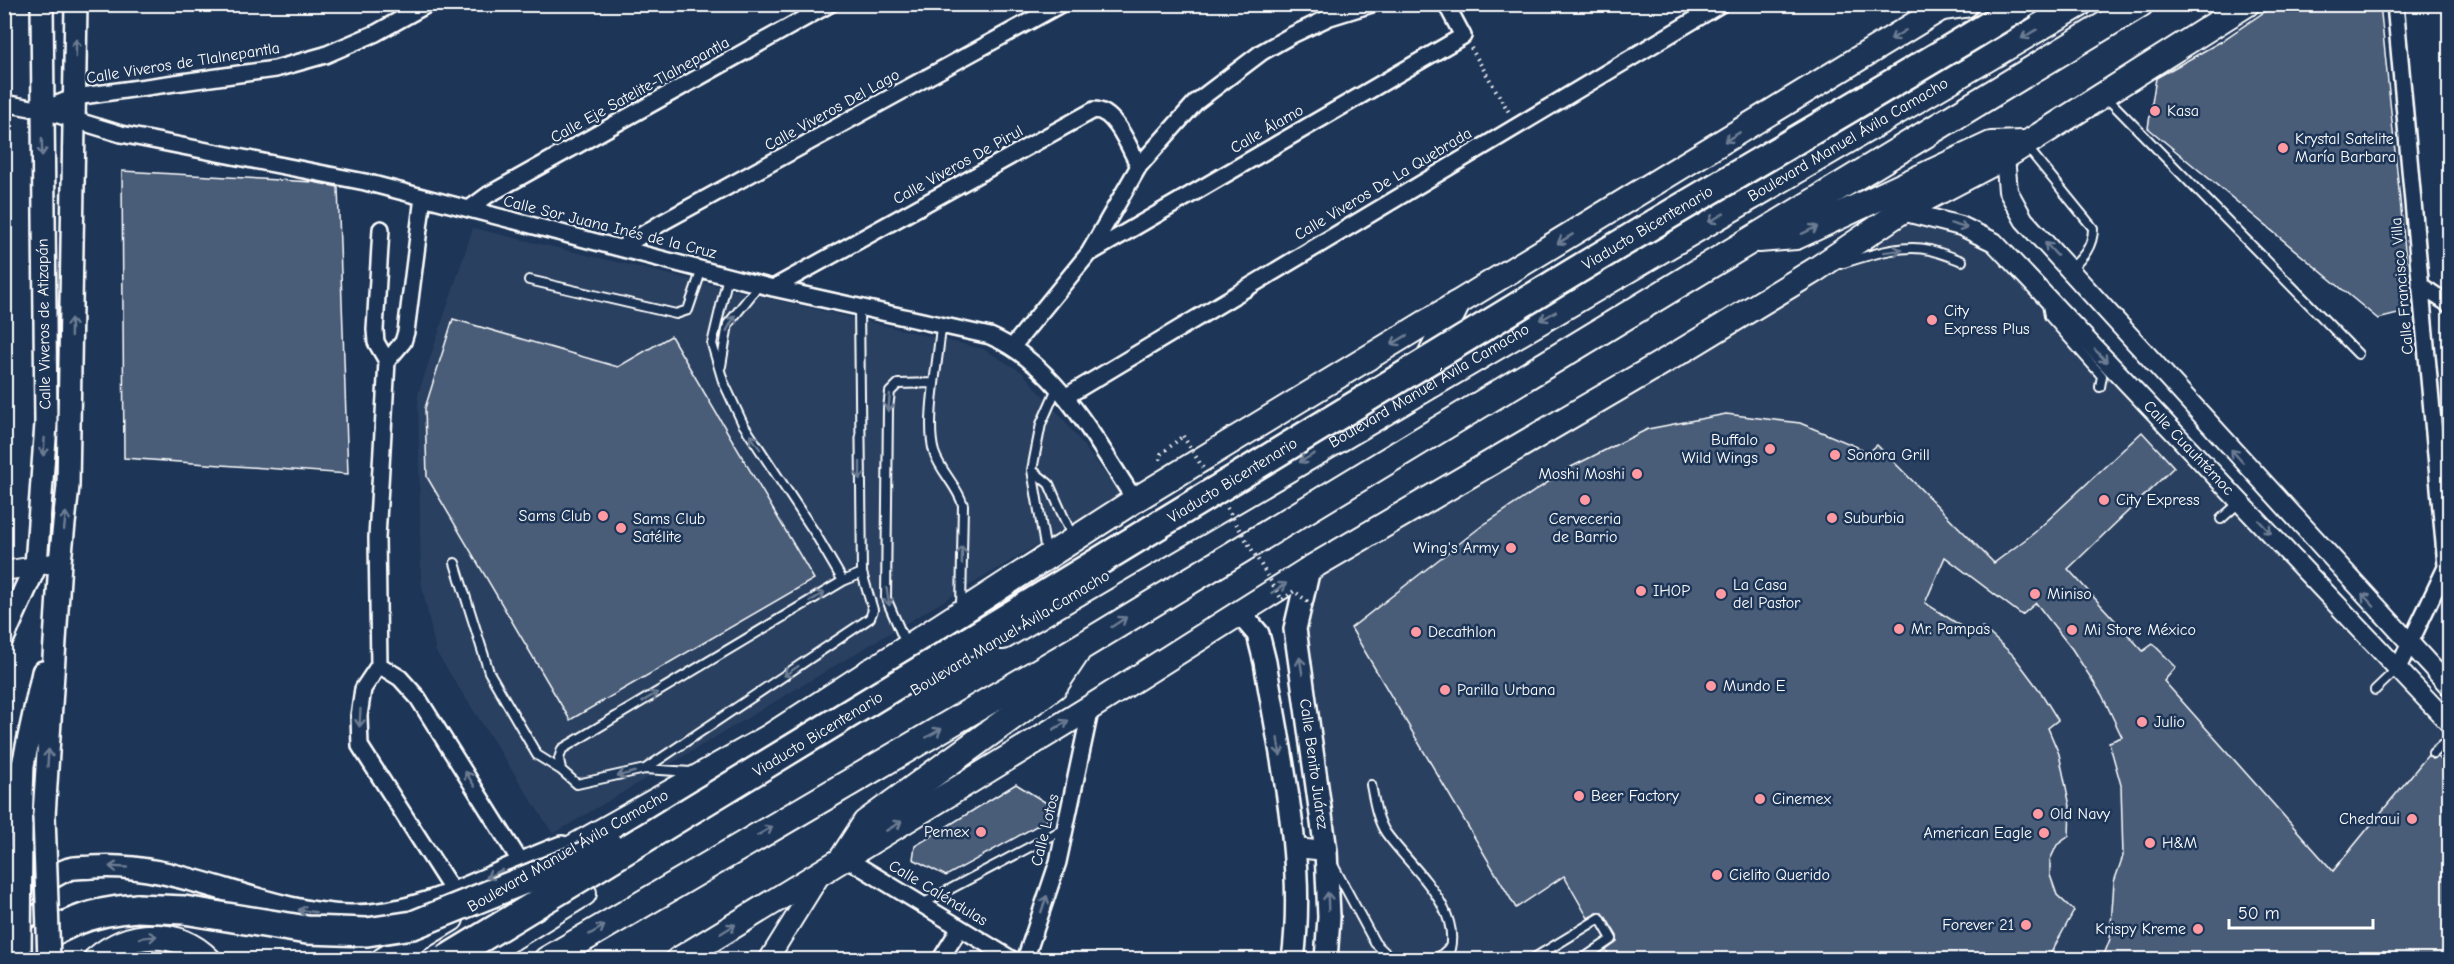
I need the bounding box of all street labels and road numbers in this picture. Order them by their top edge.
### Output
street label: Calle Eje Satelite-Tlalnepantla [547,33,733,147]
street label: Calle Viveros de Tlalnepantla [85,39,281,87]
street label: Calle Viveros Del Lago [761,65,903,155]
street label: Boulevard Manuel Ávila Camacho [1745,74,1951,205]
street label: Calle Álamo [1227,100,1307,157]
street label: Calle Viveros De Pirul [890,122,1026,208]
street label: Calle Viveros De La Quebrada [1291,124,1475,244]
street label: Viaducto Bicentenario [1579,182,1716,274]
street label: Calle Sor Juana Inés de la Cruz [502,192,718,262]
street label: Calle Francisco Villa [2387,217,2417,355]
street label: Calle Viveros de Atizapán [34,238,54,410]
street label: Boulevard Manuel Ávila Camacho [1326,320,1532,452]
street label: Calle Cuauhtémoc [2140,397,2238,499]
street label: Viaducto Bicentenario [1164,434,1301,527]
street label: Boulevard Manuel Ávila Camacho [907,565,1113,700]
street label: Viaducto Bicentenario [750,688,886,781]
street label: Calle Benito Juárez [1296,698,1332,831]
street label: Boulevard Manuel Ávila Camacho [464,785,672,916]
street label: Calle Lotos [1027,792,1063,868]
street label: Calle Caléndulas [885,856,991,930]

